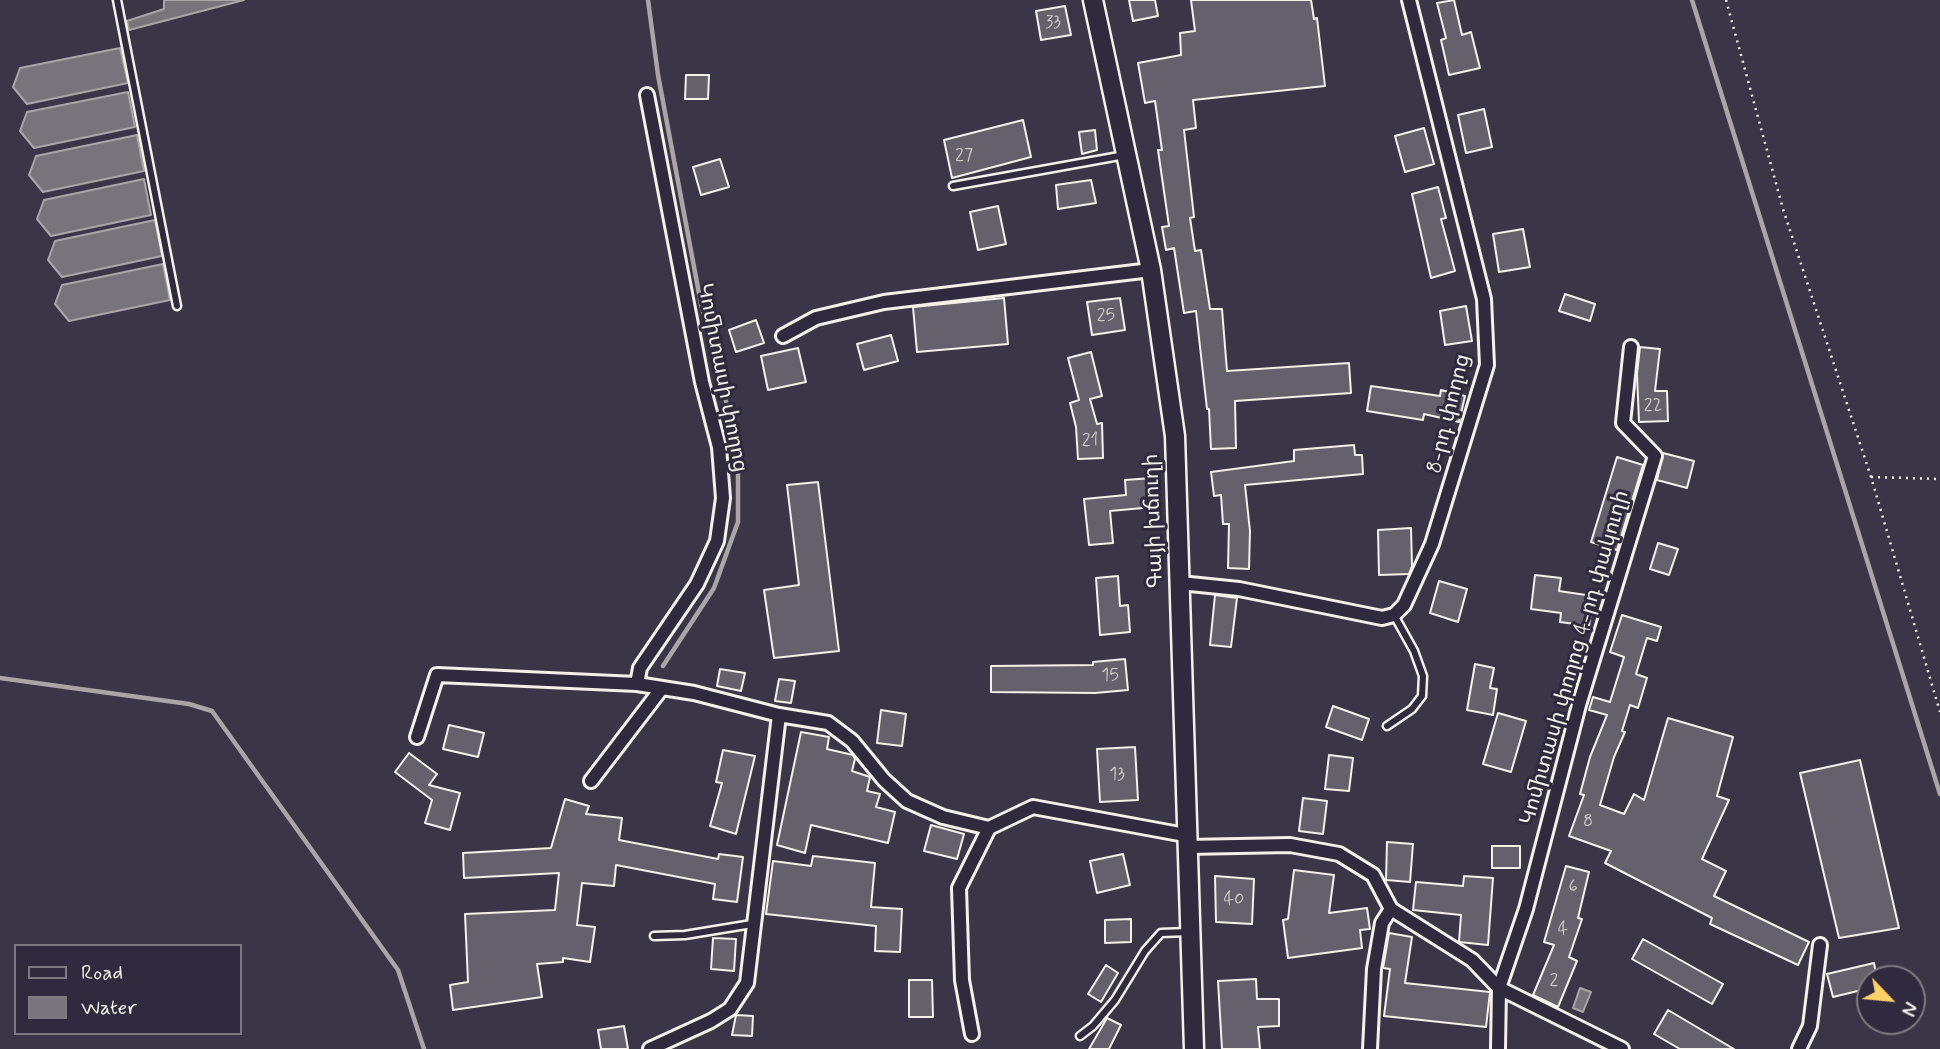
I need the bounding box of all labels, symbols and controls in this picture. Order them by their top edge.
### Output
house number: 33 [1045,12,1061,34]
house number: 27 [955,145,973,167]
street label: Կոմիտասի փողոց [690,281,752,475]
house number: 25 [1097,305,1115,327]
street label: 8-րդ փողոց [1423,352,1477,476]
house number: 22 [1644,395,1662,417]
house number: 21 [1082,430,1098,452]
street label: Գայի խճուղի [1140,453,1170,589]
street label: Կոմիտասի փողոց 4-րդ փակուղի [1516,488,1636,828]
house number: 15 [1101,665,1119,687]
house number: 13 [1109,764,1125,786]
house number: 8 [1583,811,1593,833]
house number: 6 [1568,876,1578,898]
house number: 40 [1224,889,1244,911]
house number: 4 [1558,919,1568,941]
legend [14,944,242,1035]
text: Road [81,959,123,987]
north arrow [1856,965,1926,1035]
house number: 2 [1550,970,1558,992]
text: Water [81,994,137,1022]
text: N [1895,997,1923,1020]

